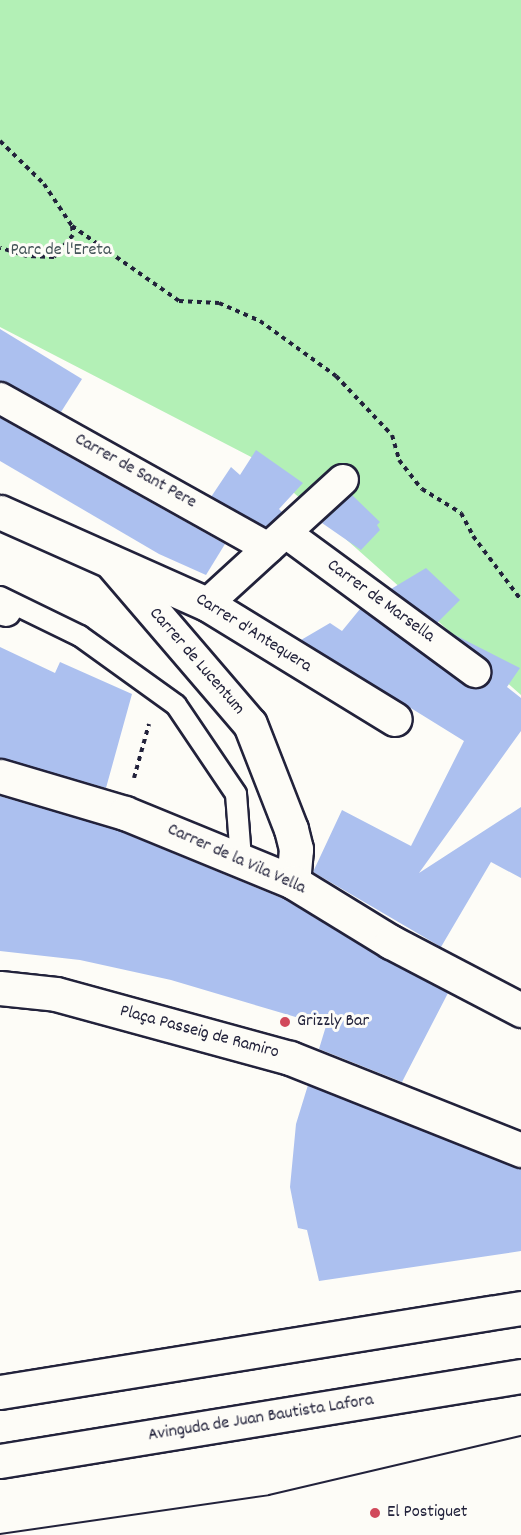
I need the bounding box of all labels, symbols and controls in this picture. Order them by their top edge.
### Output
park label: Parc de l'Ereta [11,240,111,262]
street label: Carrer de Sant Pere [70,430,200,514]
street label: Carrer de Marsella [322,556,438,648]
street label: Carrer d'Antequera [191,590,315,678]
street label: Carrer de Lucentum [143,604,249,720]
street label: Carrer de la Vila Vella [163,820,309,900]
street label: Plaça Passeig de Ramiro [117,1001,281,1065]
place label: Grizzly Bar [297,1011,369,1033]
marker: Grizzly Bar [278,1015,292,1029]
street label: Avinguda de Juan Bautista Lafora [147,1391,375,1447]
place label: El Postiguet [387,1502,467,1524]
marker: El Postiguet [368,1506,382,1520]

